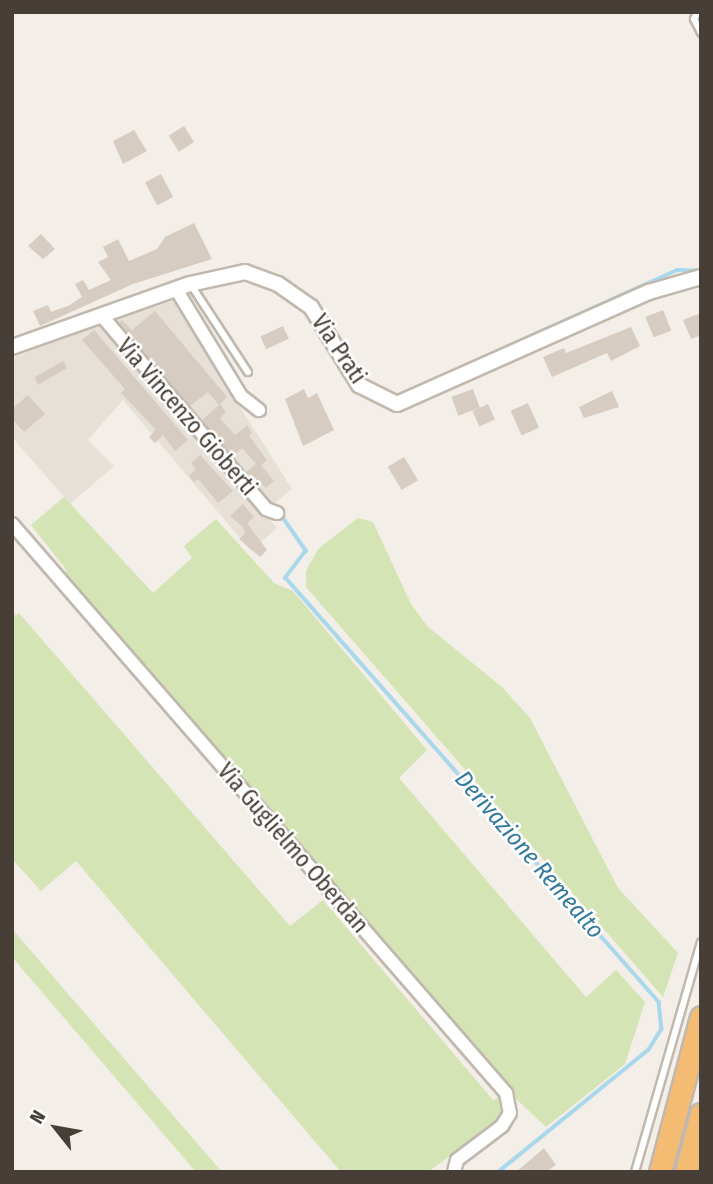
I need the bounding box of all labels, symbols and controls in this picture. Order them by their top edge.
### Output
street label: Via Prati [306,309,372,389]
street label: Via Vincenzo Gioberti [111,333,263,501]
street label: Via Guglielmo Oberdan [212,758,374,938]
water label: Derivazione Remealto [448,765,610,945]
north arrow [21,1093,91,1163]
text: N [25,1106,50,1128]

